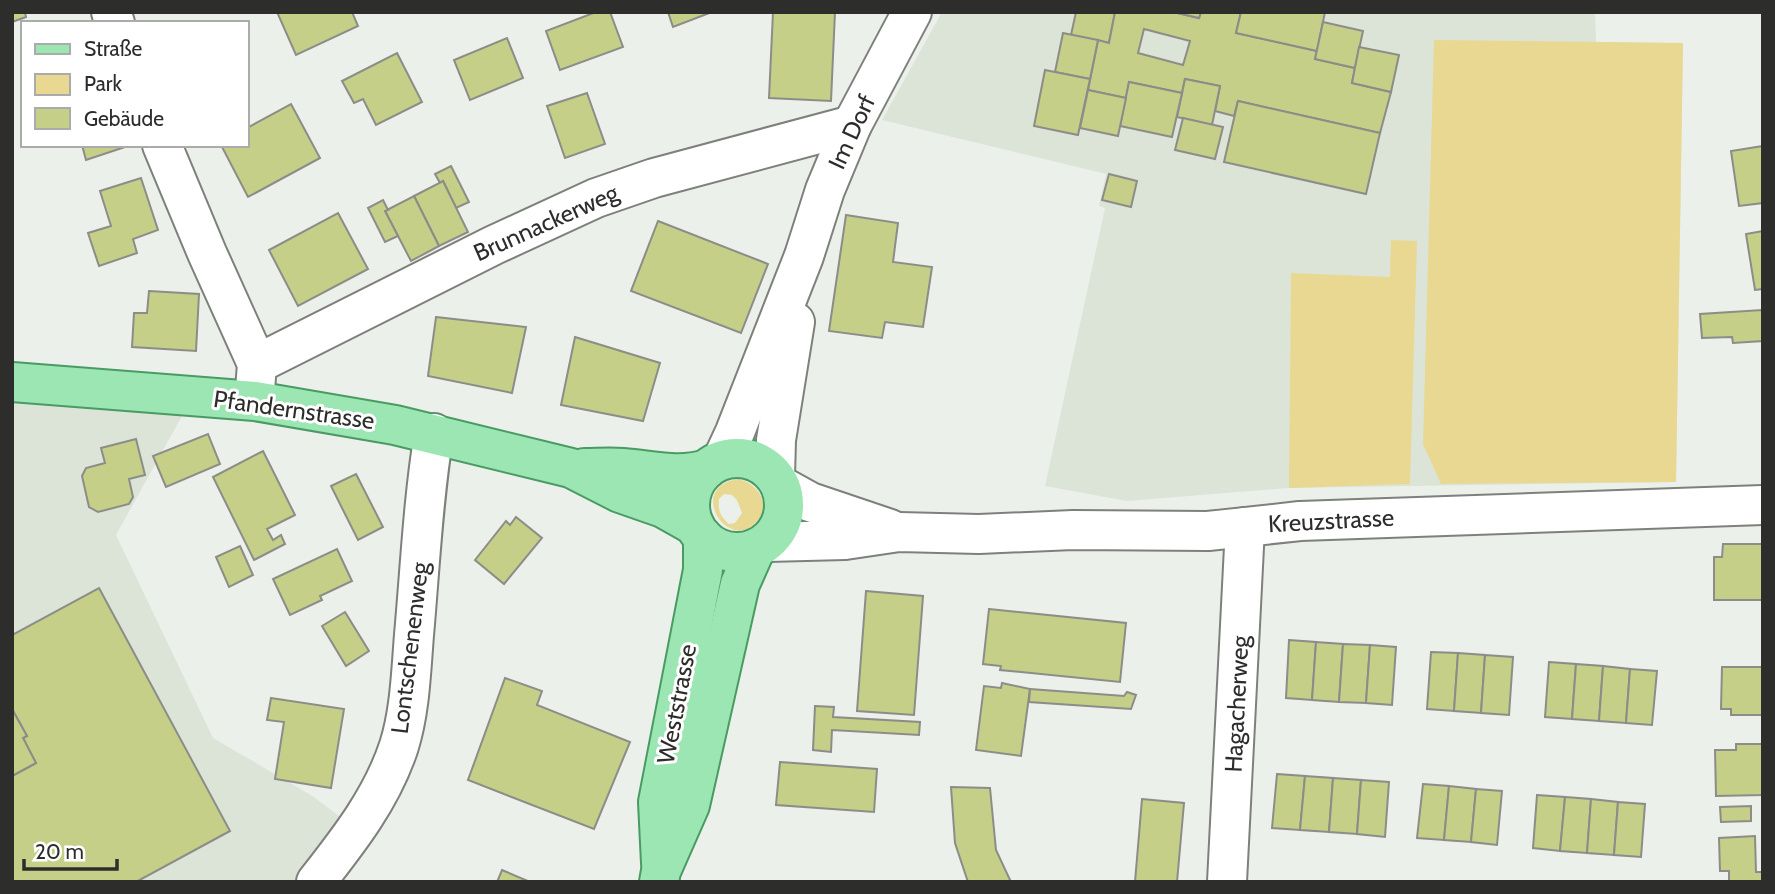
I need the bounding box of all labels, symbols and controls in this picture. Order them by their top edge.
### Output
legend [21,21,248,147]
text: Straße [84,36,143,61]
text: Park [84,71,122,96]
street label: Im Dorf [822,90,881,173]
text: Gebäude [84,106,164,131]
street label: Brunnackerweg [469,177,624,267]
street label: Pfandernstrasse [212,384,376,435]
street label: Kreuzstrasse [1267,503,1395,538]
street label: Lontschenenweg [385,559,435,735]
street label: Hagacherweg [1218,634,1255,773]
street label: Weststrasse [651,642,702,766]
scale bar [24,828,117,872]
text: 20 m [35,839,84,864]

